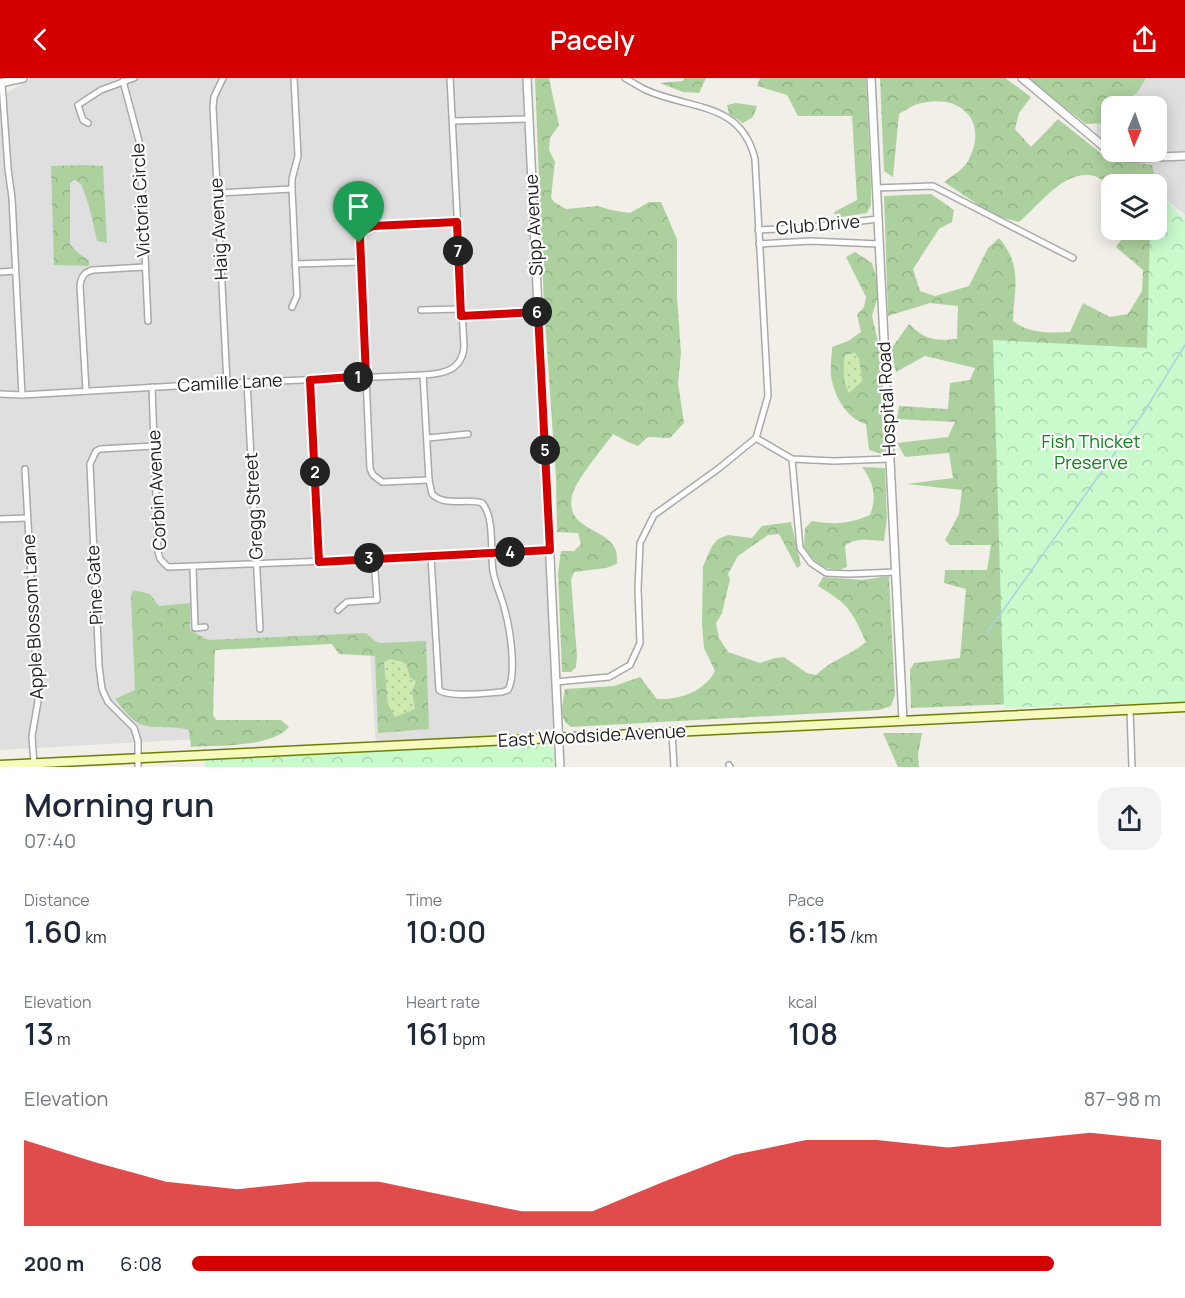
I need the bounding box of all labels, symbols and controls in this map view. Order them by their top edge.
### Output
text: Pacely [550,21,635,58]
icon: back [24,23,57,56]
icon: share [1128,23,1161,56]
north arrow [1101,96,1167,162]
map controls [1101,96,1167,240]
street label: Victoria Circle [125,142,155,258]
street label: Sipp Avenue [518,174,548,277]
button: layers [1101,174,1167,240]
street label: Haig Avenue [203,177,233,281]
pin [333,181,384,243]
icon: arrive [342,190,375,223]
street label: Club Drive [775,208,861,240]
pin: 7 [443,236,473,266]
text: 7 [454,240,462,262]
pin: 6 [522,297,552,327]
text: 6 [532,301,542,323]
street label: Hospital Road [871,341,901,457]
pin: 1 [343,362,373,392]
text: 1 [354,366,362,388]
street label: Camille Lane [177,367,283,397]
street label: Corbin Avenue [141,429,171,551]
park label: Fish Thicket Preserve [1041,429,1141,474]
pin: 5 [530,435,560,465]
text: 5 [540,439,550,461]
street label: Gregg Street [238,452,268,560]
pin: 2 [300,457,330,487]
text: 2 [310,461,320,483]
street label: Apple Blossom Lane [16,534,48,700]
pin: 4 [495,537,525,567]
text: 4 [505,541,515,563]
pin: 3 [354,543,384,573]
street label: Pine Gate [80,545,108,626]
text: 3 [364,547,374,569]
street label: East Woodside Avenue [497,718,687,752]
text: Morning run [24,782,214,827]
button: share [1098,787,1161,850]
text: 07:40 [24,827,76,854]
text: Distance [24,889,90,911]
text: Time [406,889,442,911]
text: Pace [788,889,824,911]
text: 1.60 [24,911,82,952]
text: 10:00 [406,911,486,952]
text: 6:15 [788,911,847,952]
text: km [82,926,107,948]
text: /km [847,926,878,948]
text: Elevation [24,991,92,1013]
text: Heart rate [406,991,480,1013]
text: kcal [788,991,817,1013]
text: 13 [24,1013,54,1054]
text: 161 [406,1013,450,1054]
text: 108 [788,1013,838,1054]
text: m [54,1028,71,1050]
text: bpm [450,1028,485,1050]
text: Elevation [24,1085,108,1112]
text: 87–98 m [1084,1085,1161,1112]
text: 200 m [24,1250,84,1277]
text: 6:08 [120,1250,162,1277]

